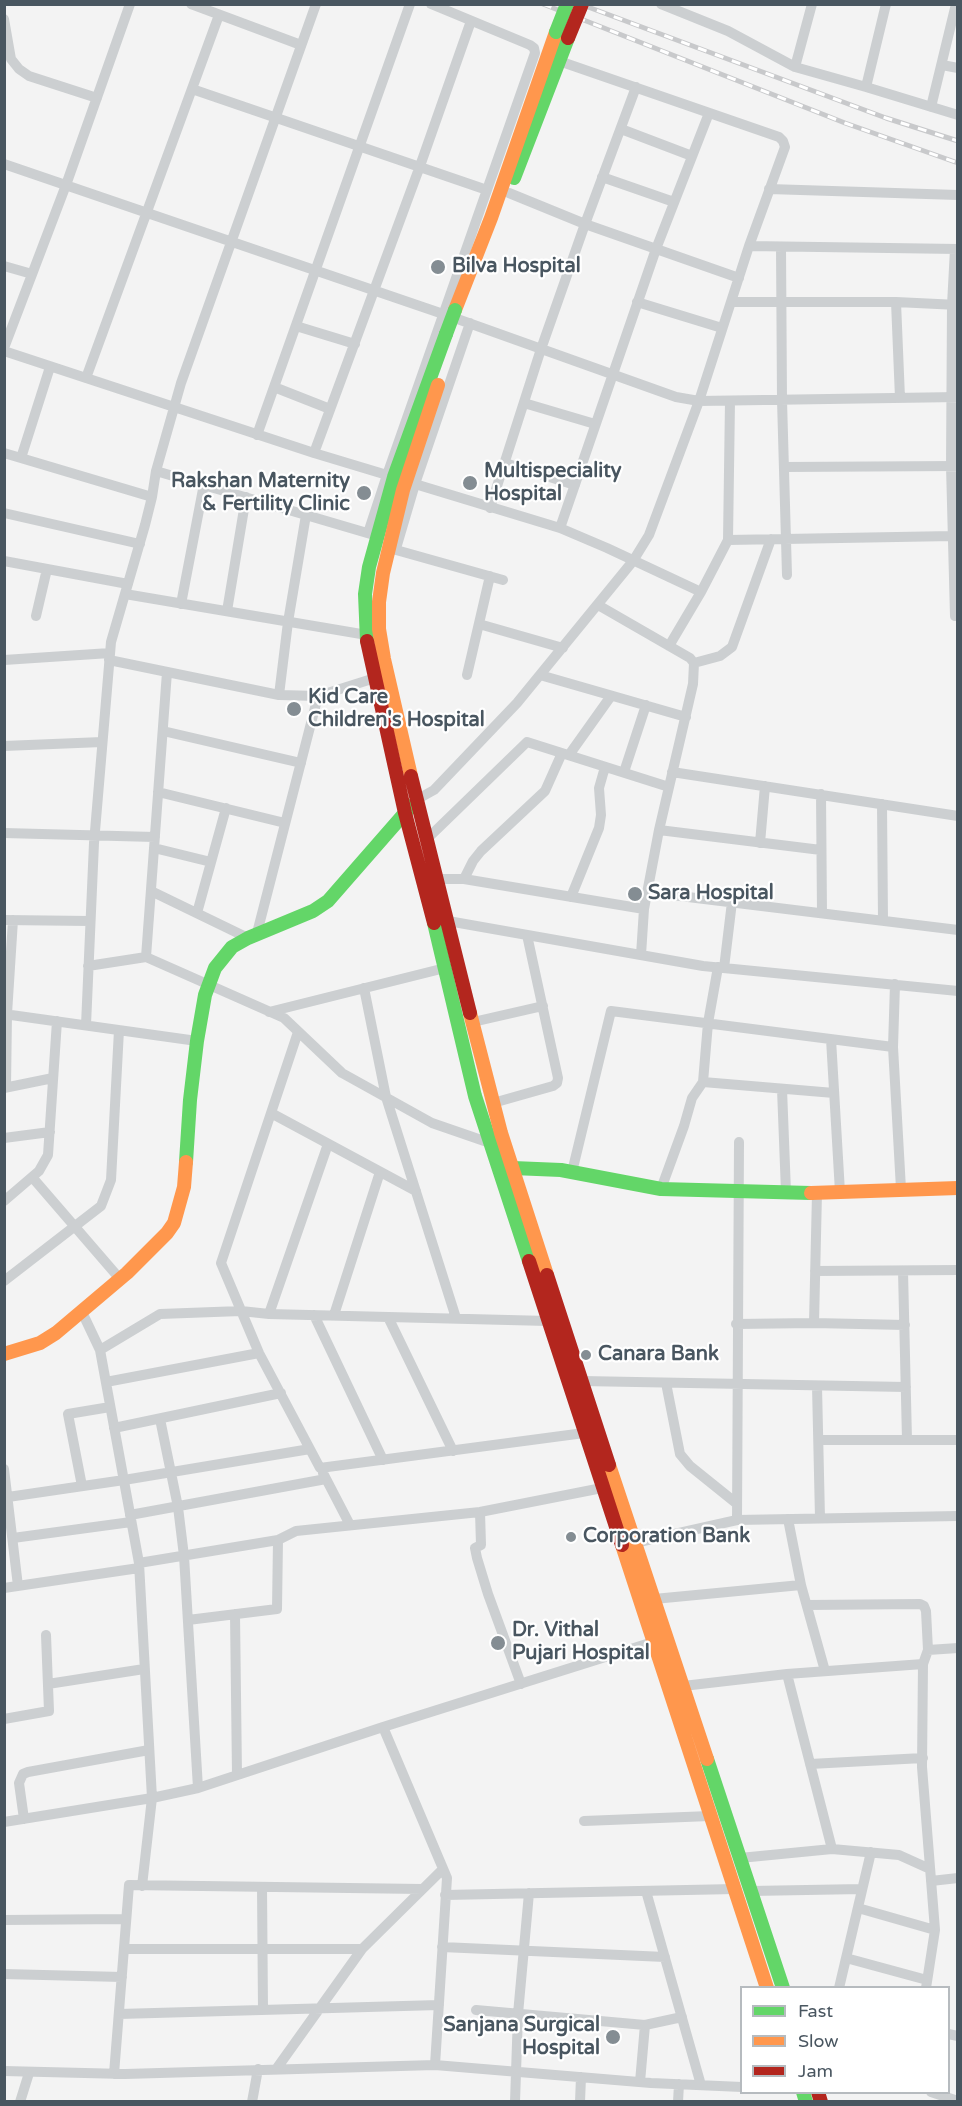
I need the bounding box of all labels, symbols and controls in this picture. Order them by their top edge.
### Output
place label: Bilva Hospital [452,255,581,279]
marker: Bilva Hospital [429,258,447,276]
place label: Multispeciality Hospital [484,460,621,507]
place label: Rakshan Maternity & Fertility Clinic [171,470,350,517]
marker: Multispeciality Hospital [461,474,479,492]
marker: Rakshan Maternity & Fertility Clinic [355,484,373,502]
place label: Kid Care Children's Hospital [308,686,485,733]
marker: Kid Care Children's Hospital [285,700,303,718]
place label: Sara Hospital [648,882,774,906]
marker: Sara Hospital [626,885,644,903]
place label: Canara Bank [598,1343,719,1367]
marker: Canara Bank [579,1348,593,1362]
place label: Corporation Bank [583,1525,750,1549]
marker: Corporation Bank [564,1530,578,1544]
place label: Dr. Vithal Pujari Hospital [512,1619,650,1666]
marker: Dr. Vithal Pujari Hospital [489,1634,507,1652]
legend [740,1986,950,2094]
text: Fast [798,2000,833,2022]
place label: Sanjana Surgical Hospital [443,2014,600,2061]
marker: Sanjana Surgical Hospital [604,2028,622,2046]
text: Slow [798,2030,839,2052]
text: Jam [798,2060,833,2082]

